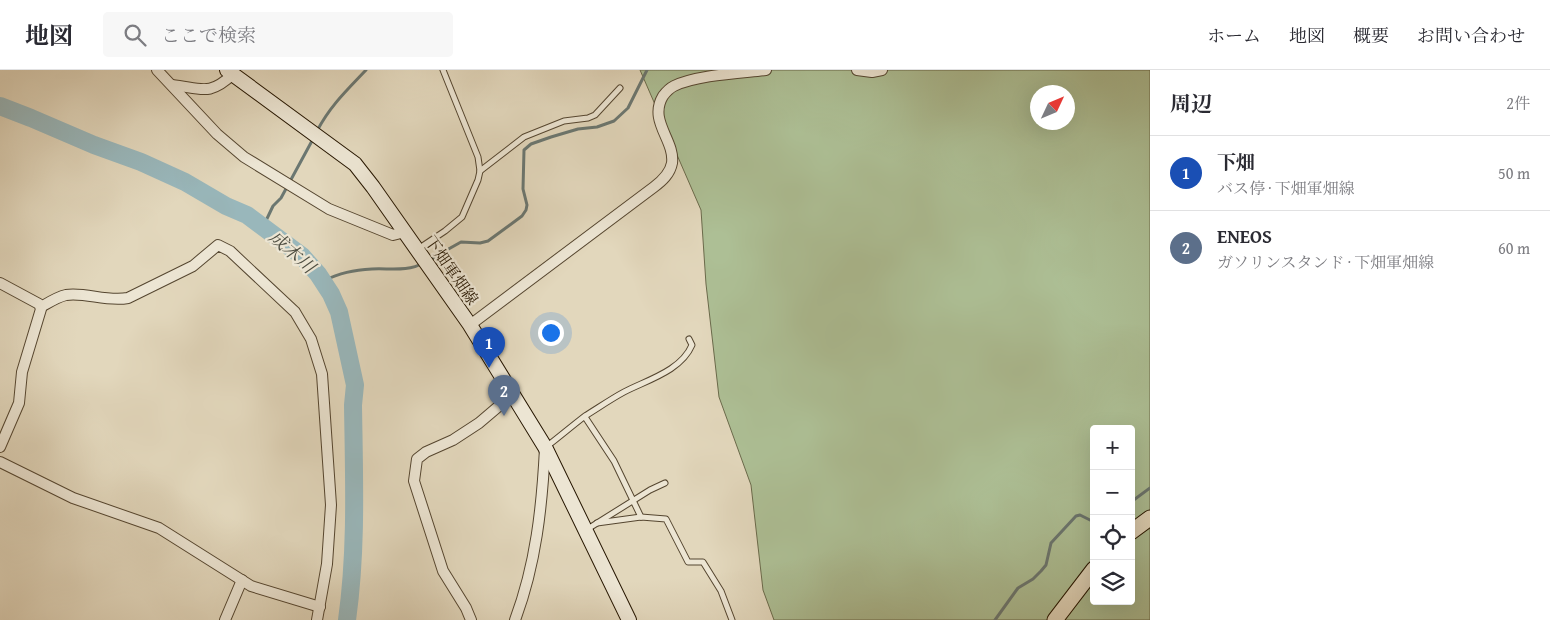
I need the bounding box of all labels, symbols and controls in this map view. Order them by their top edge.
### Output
search box [103,12,453,57]
text: 地図 [25,18,73,53]
icon: search [121,21,149,49]
text: ここで検索 [161,21,256,49]
text: ホーム [1207,22,1261,49]
text: 地図 [1289,22,1325,49]
text: 概要 [1353,22,1389,49]
text: お問い合わせ [1417,22,1525,49]
north arrow [1030,85,1075,130]
text: 周辺 [1170,88,1212,119]
text: 2件 [1506,91,1530,115]
text: 下畑 [1217,148,1255,176]
text: 1 [1182,161,1190,185]
text: 50 m [1498,161,1530,185]
text: バス停 · 下畑軍畑線 [1217,176,1355,200]
text: ENEOS [1217,222,1272,250]
water label: 成木川 [263,224,323,281]
street label: 下畑軍畑線 [419,230,485,310]
text: 2 [1182,236,1190,260]
text: 60 m [1498,236,1530,260]
text: ガソリンスタンド · 下畑軍畑線 [1217,250,1434,274]
your location [538,320,564,346]
pin: 1 [473,327,505,368]
pin: 2 [488,375,520,416]
map controls [1090,425,1135,605]
button: + [1090,425,1135,470]
button: − [1090,470,1135,515]
button: locate [1090,515,1135,560]
button: layers [1090,560,1135,605]

